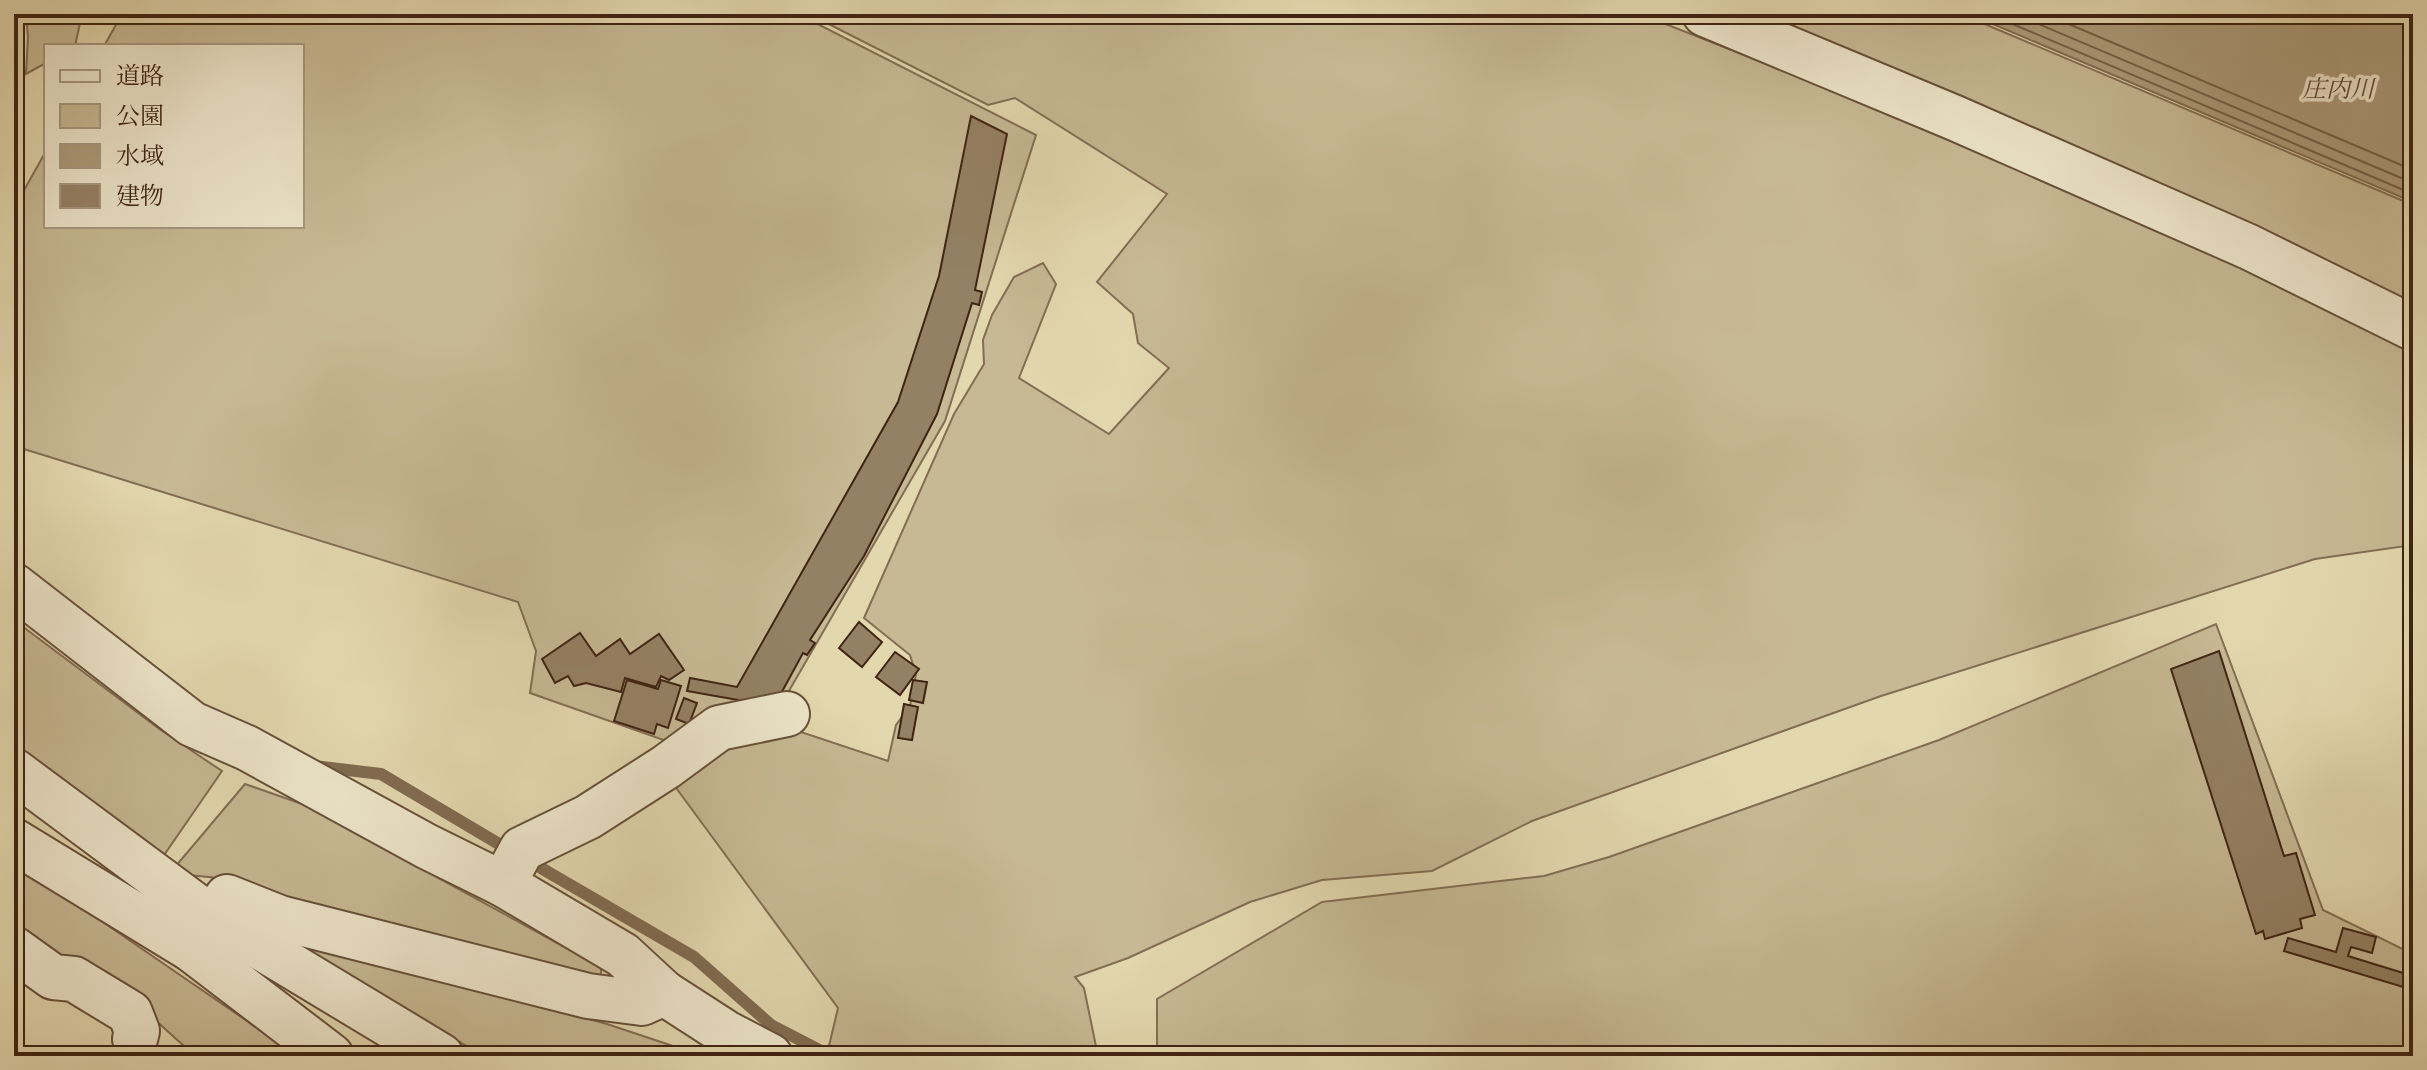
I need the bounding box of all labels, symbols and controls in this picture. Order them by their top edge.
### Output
legend [44,44,304,228]
text: 道路 [116,62,164,90]
water label: 庄内川 [2302,75,2377,103]
text: 公園 [116,102,164,130]
text: 水域 [116,142,164,170]
text: 建物 [116,182,164,210]

